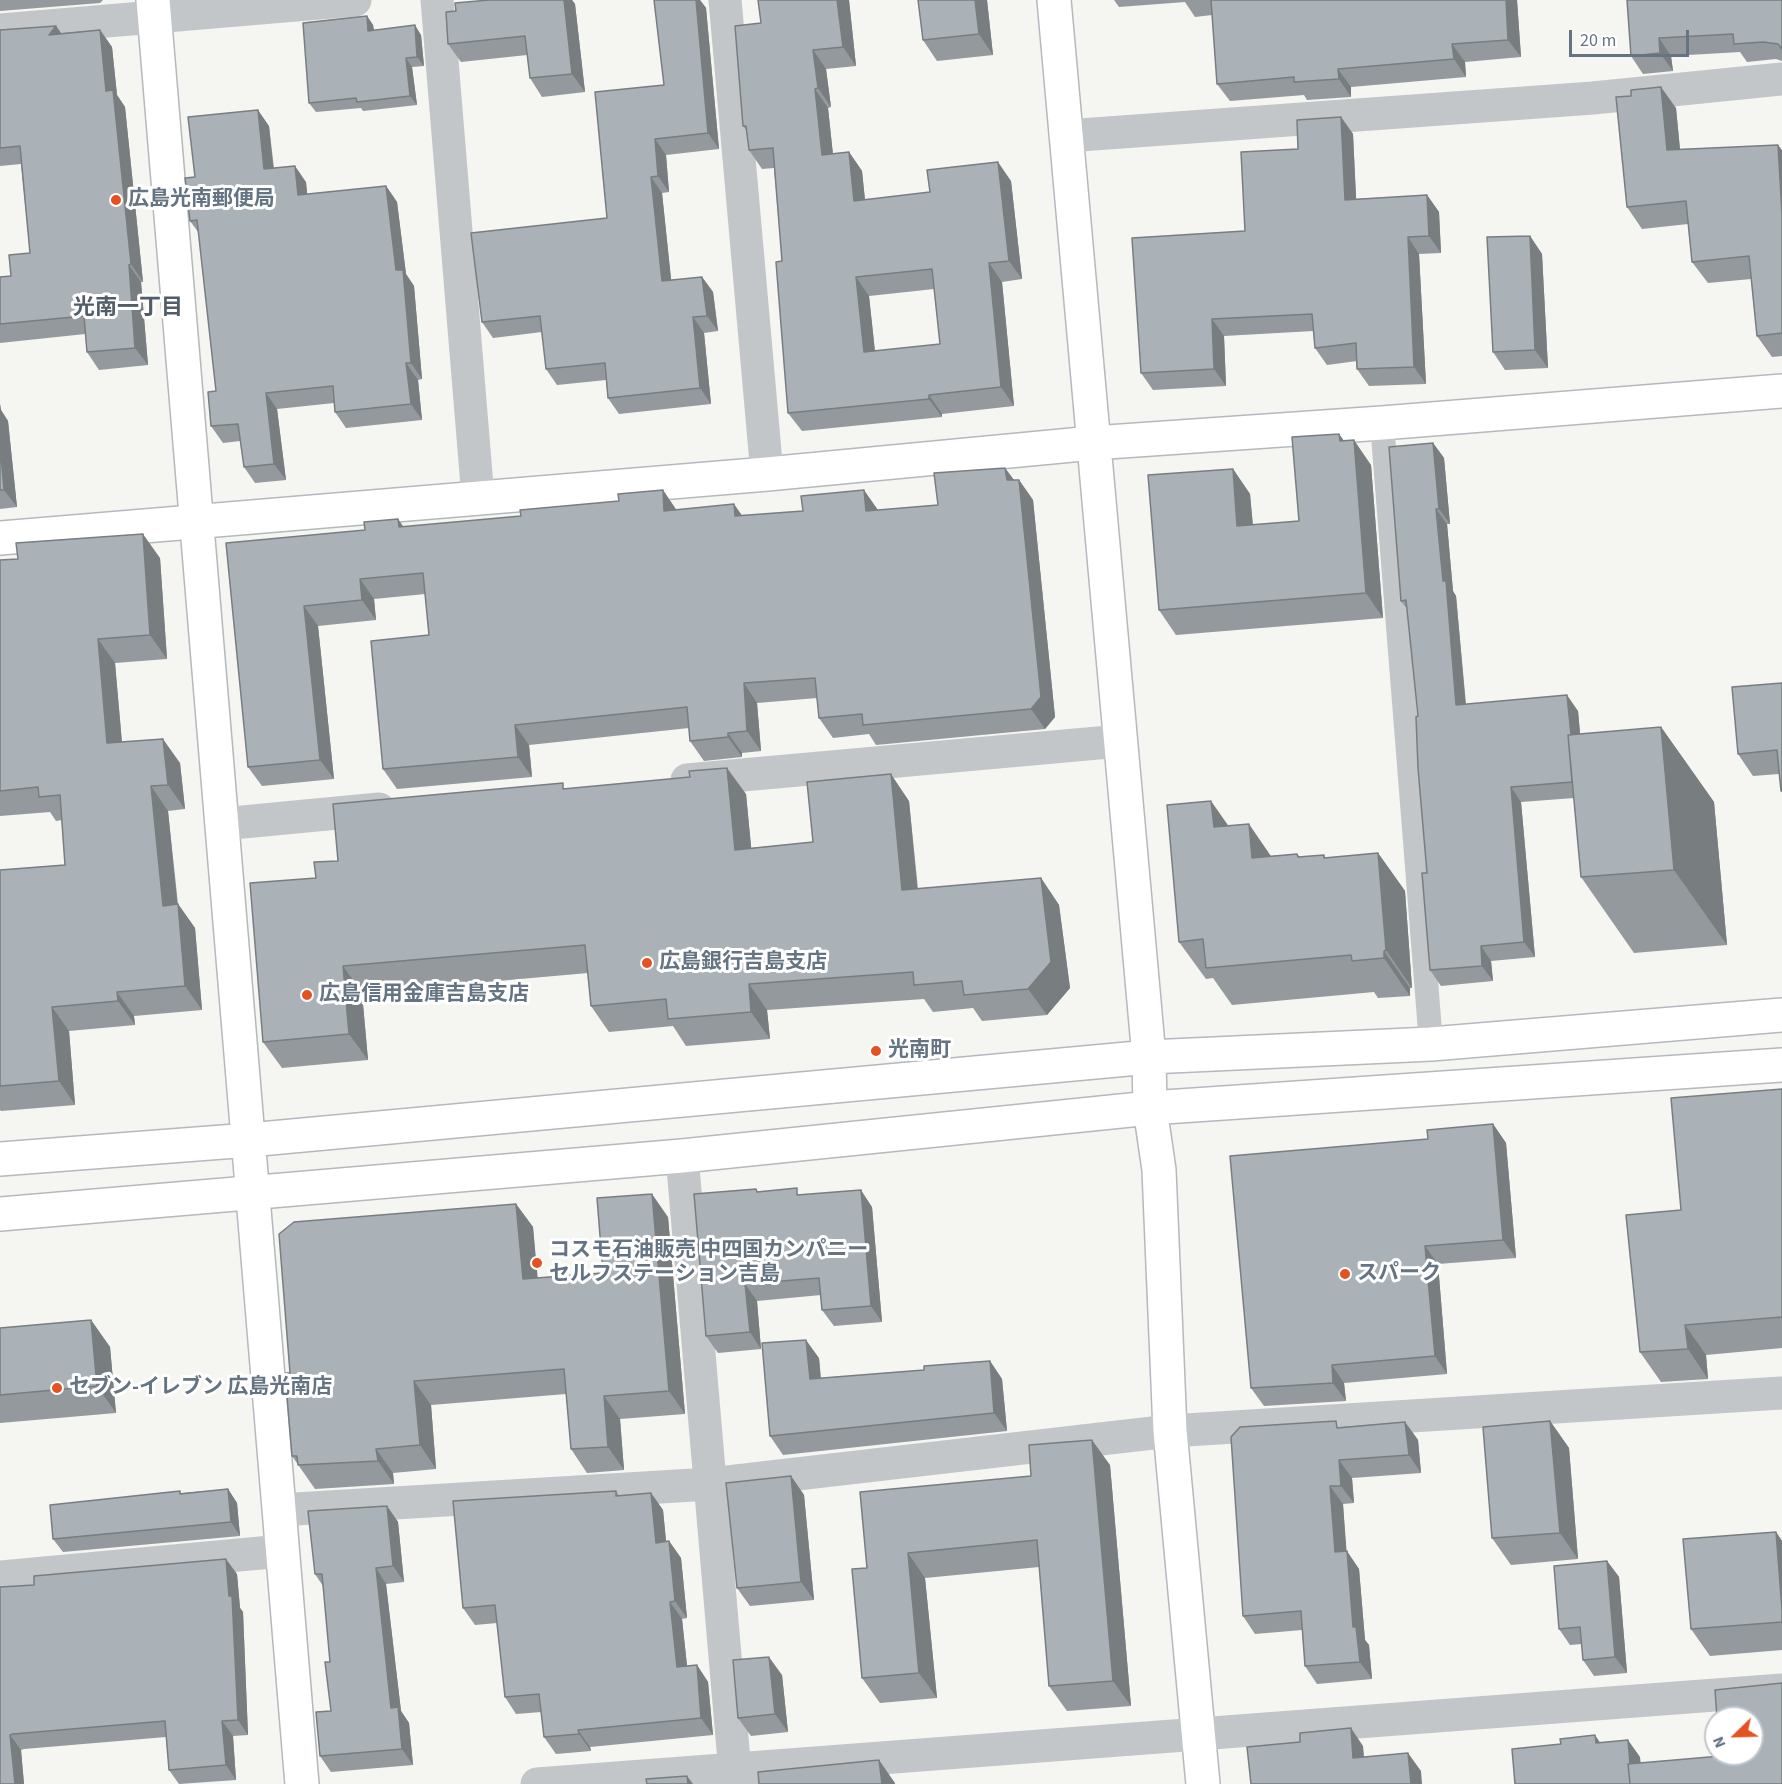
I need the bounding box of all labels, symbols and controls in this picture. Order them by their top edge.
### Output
scale bar [1572,18,1692,56]
text: 20 m [1580,28,1616,53]
place label: 広島光南郵便局 [128,187,275,213]
marker: 広島光南郵便局 [109,193,123,207]
district label: 光南一丁目 [73,296,183,322]
place label: 広島銀行吉島支店 [659,950,827,976]
marker: 広島銀行吉島支店 [640,956,654,970]
place label: 広島信用金庫吉島支店 [319,982,529,1008]
marker: 広島信用金庫吉島支店 [300,988,314,1002]
place label: 光南町 [888,1038,951,1064]
marker: 光南町 [869,1044,883,1058]
place label: コスモ石油販売 中四国カンパニー セルフステーション吉島 [549,1238,868,1288]
marker: コスモ石油販売 中四国カンパニー セルフステーション吉島 [530,1256,544,1270]
place label: スパーク [1357,1261,1441,1287]
marker: スパーク [1338,1267,1352,1281]
place label: セブン-イレブン 広島光南店 [69,1375,332,1401]
marker: セブン-イレブン 広島光南店 [50,1381,64,1395]
north arrow [1704,1706,1764,1766]
text: N [1707,1733,1731,1751]

